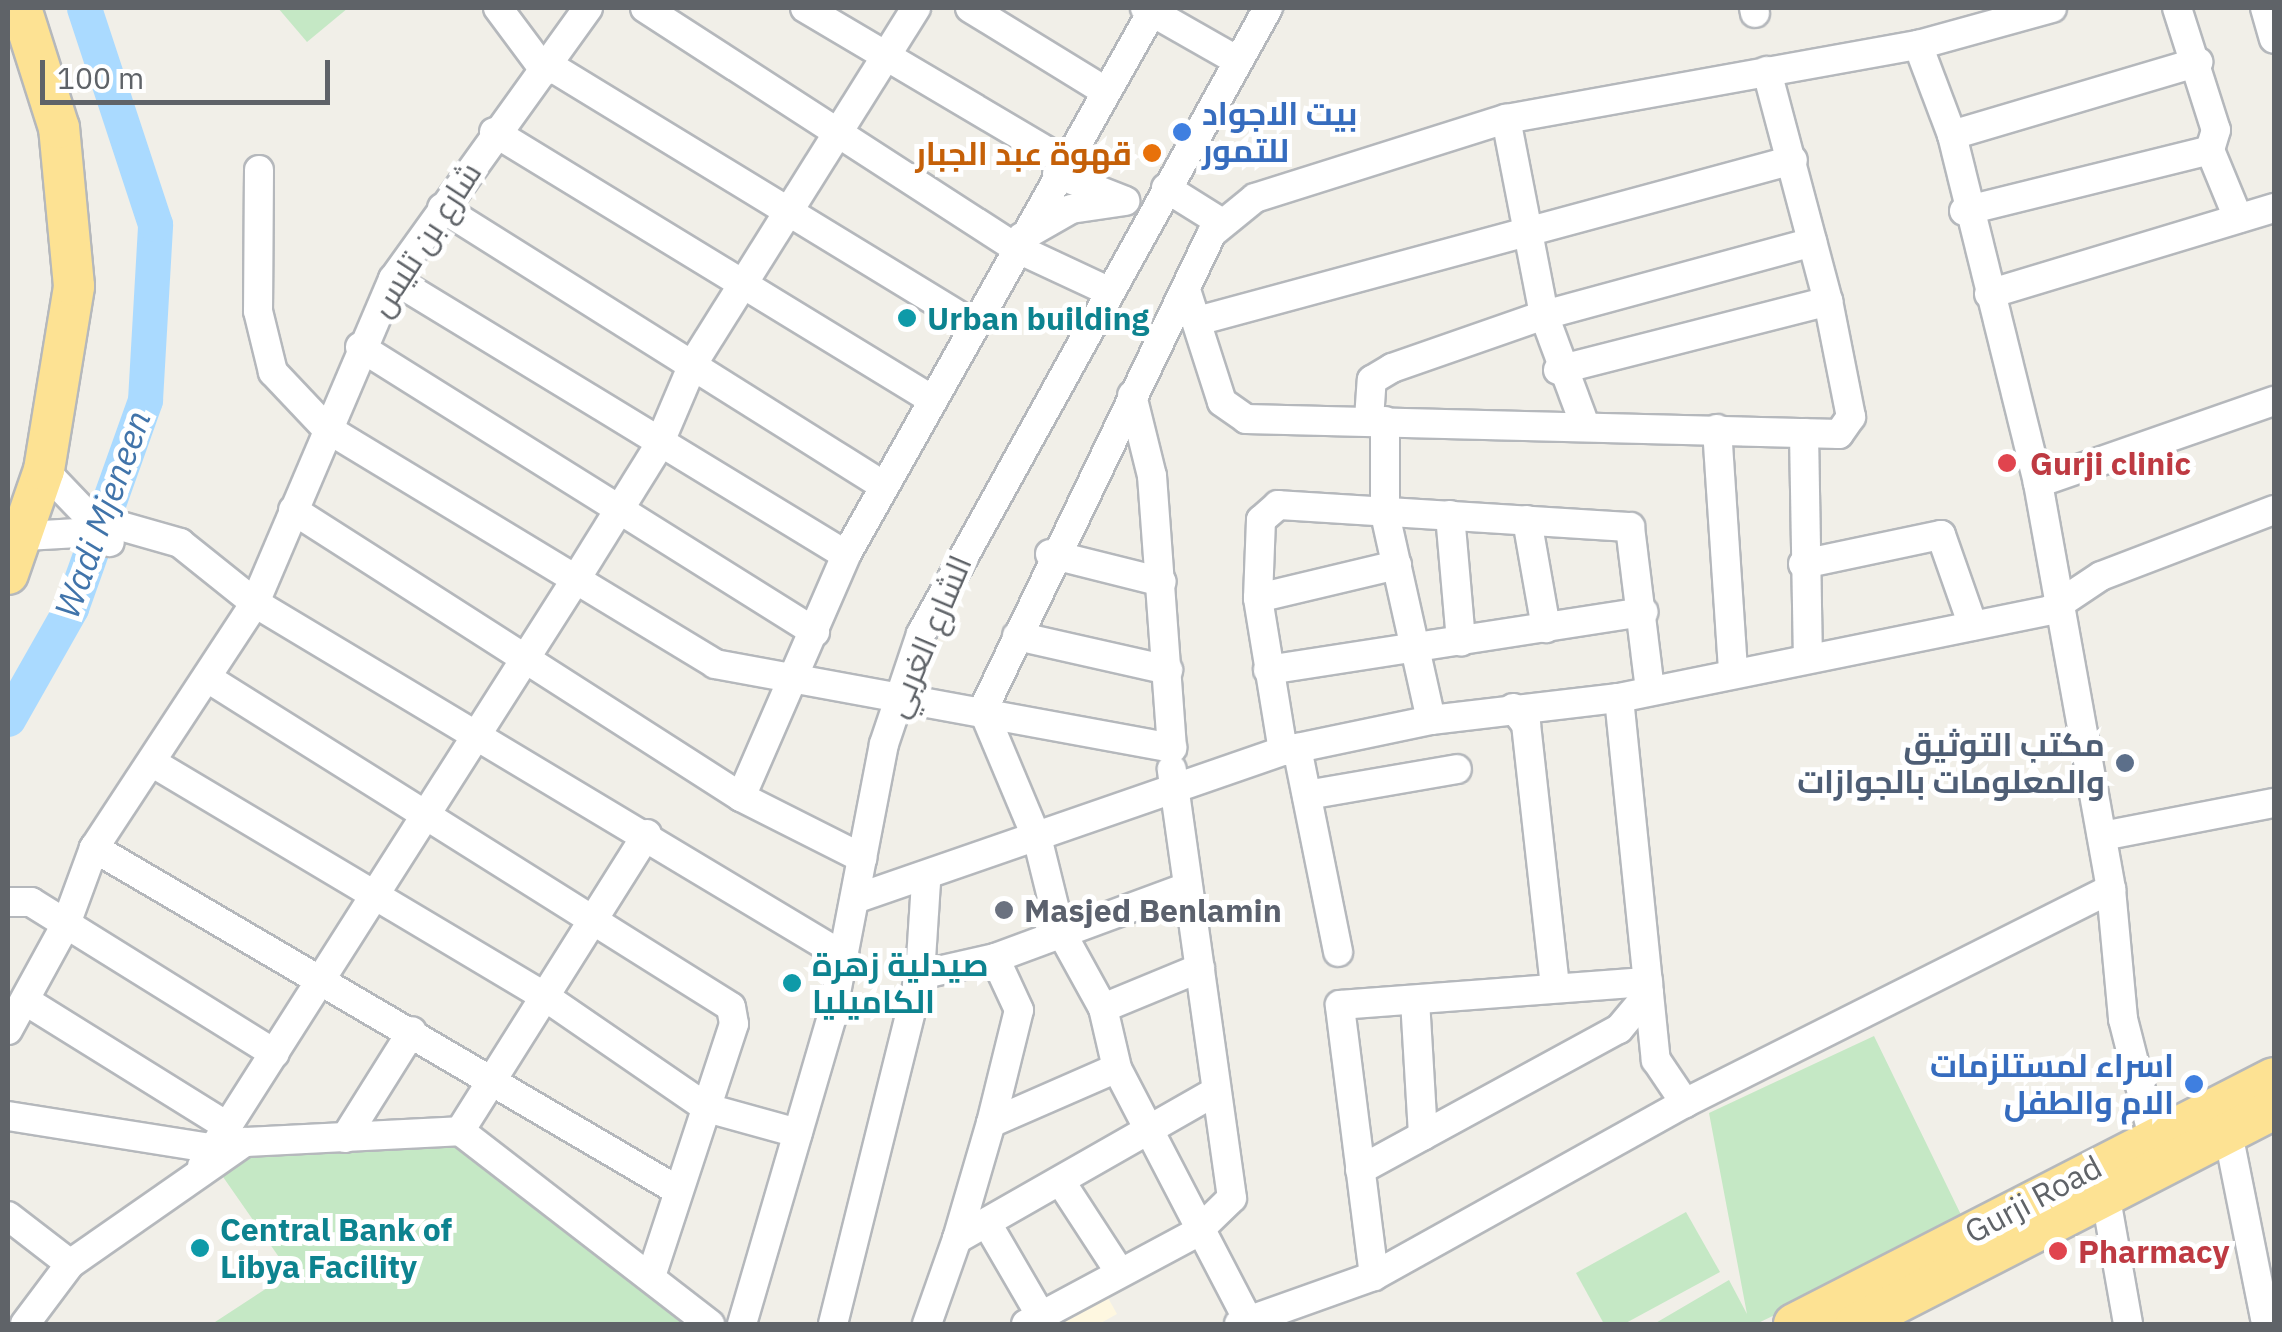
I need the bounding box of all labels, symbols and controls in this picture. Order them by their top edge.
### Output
scale bar [45,40,335,102]
text: 100 m [57,58,144,97]
place label: بيت الاجواد للتمور [1202,95,1357,170]
marker: بيت الاجواد للتمور [1171,121,1193,143]
place label: قهوة عبد الجبار [916,134,1132,172]
marker: قهوة عبد الجبار [1141,142,1163,164]
street label: شارع بن تليس [361,155,489,323]
place label: Urban building [927,299,1149,337]
marker: Urban building [896,307,918,329]
water label: Wadi Mjeneen [45,405,159,623]
place label: Gurji clinic [2030,444,2191,482]
marker: Gurji clinic [1994,450,2020,476]
street label: الشارع الغربي [877,549,979,723]
place label: مكتب التوثيق والمعلومات بالجوازات [1797,726,2105,801]
marker: مكتب التوثيق والمعلومات بالجوازات [2114,752,2136,774]
place label: Masjed Benlamin [1024,891,1282,929]
marker: Masjed Benlamin [993,899,1015,921]
place label: صيدلية زهرة الكاميليا [812,946,989,1021]
marker: صيدلية زهرة الكاميليا [781,972,803,994]
place label: اسراء لمستلزمات الام والطفل [1930,1047,2174,1122]
marker: اسراء لمستلزمات الام والطفل [2183,1073,2205,1095]
street label: Gurji Road [1958,1147,2108,1251]
place label: Central Bank of Libya Facility [220,1211,452,1286]
place label: Pharmacy [2078,1232,2230,1270]
marker: Central Bank of Libya Facility [189,1237,211,1259]
marker: Pharmacy [2047,1240,2069,1262]

